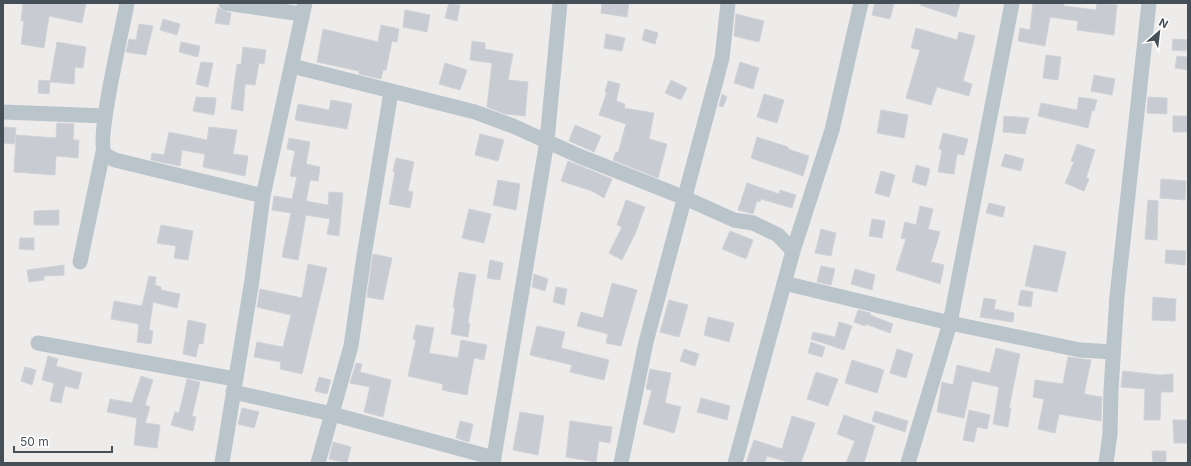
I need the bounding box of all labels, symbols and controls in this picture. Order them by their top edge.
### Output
north arrow [1139,12,1179,52]
text: N [1157,15,1171,31]
scale bar [14,428,112,454]
text: 50 m [20,434,49,449]

